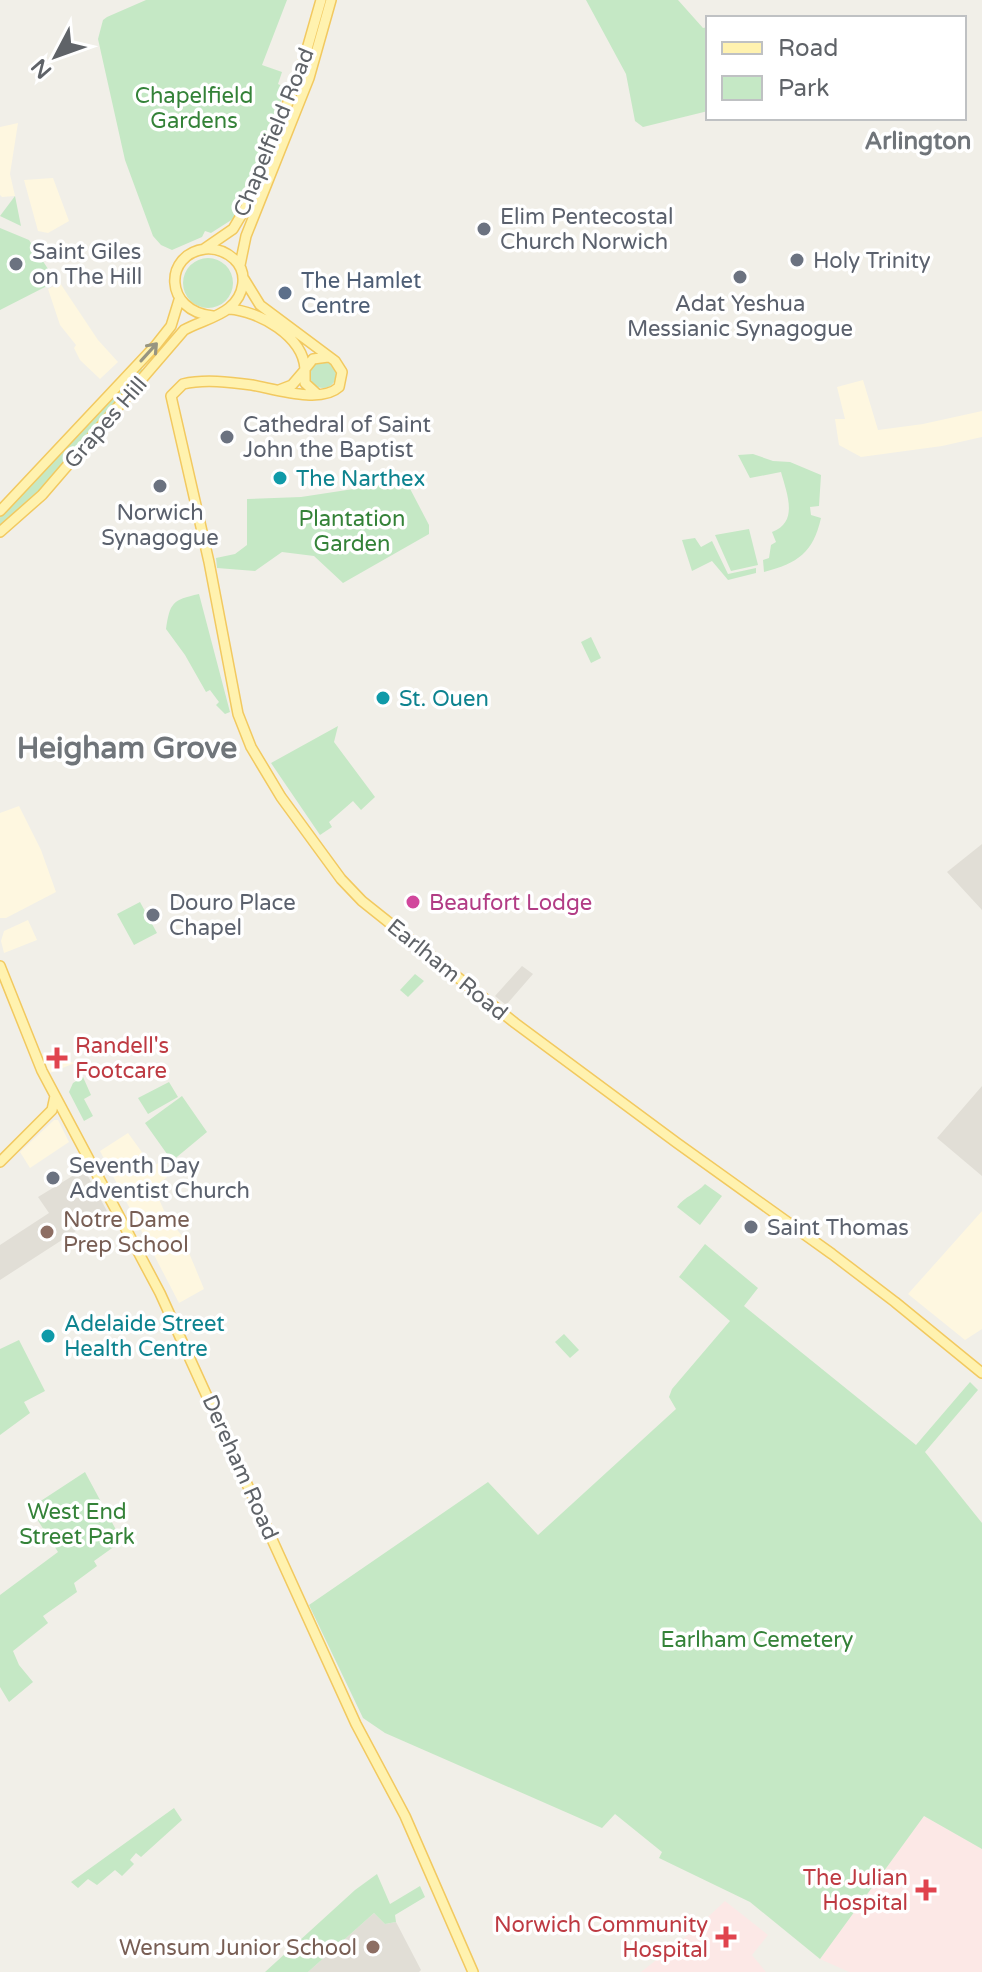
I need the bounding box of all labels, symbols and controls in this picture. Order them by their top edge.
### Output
north arrow [16,16,96,96]
legend [706,16,966,120]
text: Road [778,34,838,63]
street label: Chapelfield Road [228,44,320,221]
text: N [26,53,57,84]
text: Park [778,74,829,103]
park label: Chapelfield Gardens [135,83,253,134]
district label: Arlington [865,127,971,156]
place label: Elim Pentecostal Church Norwich [500,204,673,255]
marker: Elim Pentecostal Church Norwich [475,220,493,238]
place label: Saint Giles on The Hill [32,239,142,290]
place label: Holy Trinity [813,248,931,274]
marker: Holy Trinity [788,251,806,269]
marker: Saint Giles on The Hill [7,255,25,273]
place label: The Hamlet Centre [301,268,421,319]
marker: Adat Yeshua Messianic Synagogue [731,268,749,286]
marker: The Hamlet Centre [276,284,294,302]
place label: Adat Yeshua Messianic Synagogue [627,291,853,342]
one-way arrow [140,342,158,362]
street label: Grapes Hill [59,372,153,474]
place label: Cathedral of Saint John the Baptist [243,412,431,463]
marker: Cathedral of Saint John the Baptist [218,428,236,446]
place label: The Narthex [296,466,425,492]
marker: The Narthex [271,469,289,487]
marker: Norwich Synagogue [151,477,169,495]
place label: Norwich Synagogue [101,500,219,551]
park label: Plantation Garden [299,506,405,557]
place label: St. Ouen [399,686,489,712]
marker: St. Ouen [374,689,392,707]
district label: Heigham Grove [17,730,237,767]
place label: Douro Place Chapel [169,890,296,941]
place label: Beaufort Lodge [429,890,592,916]
marker: Beaufort Lodge [404,893,422,911]
marker: Douro Place Chapel [144,906,162,924]
street label: Earlham Road [382,913,513,1026]
place label: Randell's Footcare [75,1033,169,1084]
marker: Randell's Footcare [46,1047,68,1069]
place label: Seventh Day Adventist Church [69,1153,250,1204]
marker: Seventh Day Adventist Church [44,1169,62,1187]
place label: Notre Dame Prep School [63,1207,190,1258]
place label: Saint Thomas [767,1215,909,1241]
marker: Saint Thomas [742,1218,760,1236]
marker: Notre Dame Prep School [38,1223,56,1241]
place label: Adelaide Street Health Centre [64,1311,225,1362]
marker: Adelaide Street Health Centre [39,1327,57,1345]
street label: Dereham Road [196,1391,284,1544]
park label: West End Street Park [19,1499,135,1550]
park label: Earlham Cemetery [661,1627,854,1653]
place label: The Julian Hospital [803,1865,908,1916]
marker: The Julian Hospital [915,1879,937,1901]
place label: Norwich Community Hospital [494,1912,708,1963]
marker: Norwich Community Hospital [715,1926,737,1948]
place label: Wensum Junior School [119,1935,357,1961]
marker: Wensum Junior School [364,1938,382,1956]

